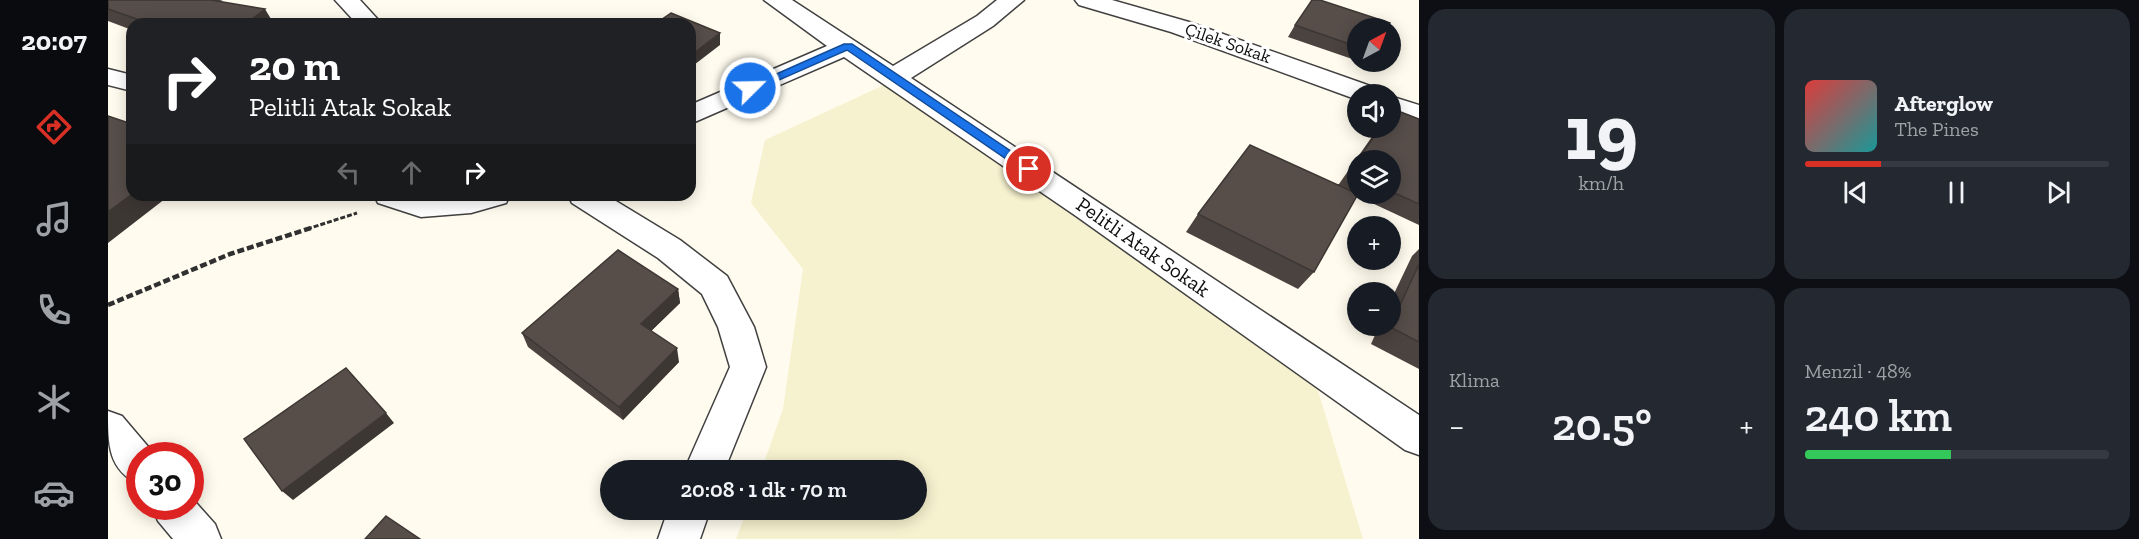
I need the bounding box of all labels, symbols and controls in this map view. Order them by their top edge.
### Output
street label: Çilek Sokak [1182,18,1275,68]
north arrow [1347,18,1401,72]
map controls [1347,18,1401,336]
text: 20:07 [21,25,87,57]
text: 20 m [249,40,340,91]
icon: right [150,42,228,120]
position arrow [718,56,782,120]
button: sound [1347,84,1401,138]
text: 19 [1565,85,1638,179]
text: Afterglow [1895,90,1993,117]
text: Pelitli Atak Sokak [249,91,451,123]
icon: directions [33,106,75,148]
text: The Pines [1895,117,1979,141]
pin [1003,143,1054,194]
button: layers [1347,150,1401,204]
icon: arrive [1012,152,1045,185]
icon: left [332,156,365,189]
icon: ahead [395,156,428,189]
icon: right [458,156,491,189]
text: km/h [1578,171,1624,195]
icon: previous [1839,176,1872,209]
icon: pause [1940,176,1973,209]
icon: next [2042,176,2075,209]
street label: Pelitli Atak Sokak [1072,191,1215,302]
icon: music [33,198,75,240]
button: + [1347,216,1401,270]
button: − [1347,282,1401,336]
icon: phone [33,289,75,331]
text: Menzil · 48% [1805,359,1911,383]
text: Klima [1449,368,1500,392]
icon: climate [33,381,75,423]
text: 240 km [1805,389,1952,443]
text: 20.5° [1552,398,1652,452]
text: − [1449,406,1464,445]
text: + [1740,406,1754,445]
speed limit sign: 30 [126,442,204,520]
icon: car [33,472,75,514]
text: 20:08 · 1 dk · 70 m [680,476,847,503]

